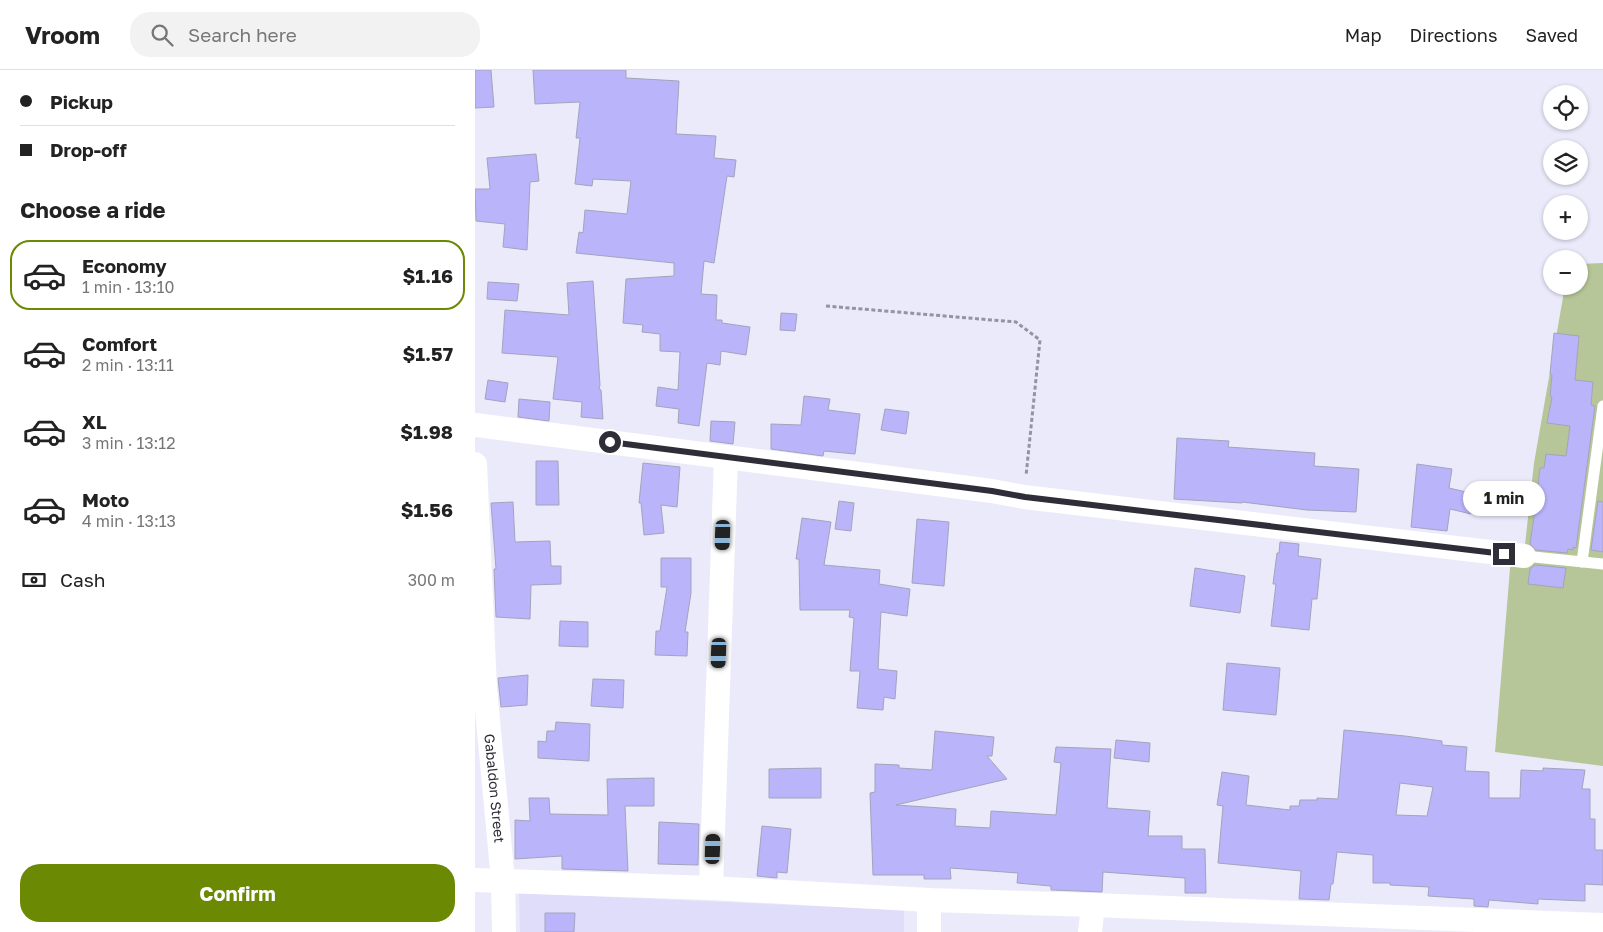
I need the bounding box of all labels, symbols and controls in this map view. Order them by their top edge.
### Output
search box [130,12,480,57]
text: Vroom [25,20,100,49]
icon: search [148,21,176,49]
text: Search here [188,23,297,46]
text: Map [1345,24,1381,46]
text: Directions [1409,24,1497,46]
text: Saved [1525,24,1578,46]
map controls [1543,85,1588,295]
button: locate [1543,85,1588,130]
text: Pickup [50,90,113,113]
text: Drop-off [50,138,127,161]
button: layers [1543,140,1588,185]
button: + [1543,195,1588,240]
text: Choose a ride [20,196,166,223]
button: − [1543,250,1588,295]
icon: car [22,253,67,298]
text: Economy [82,254,167,277]
text: $1.16 [403,264,453,287]
text: 1 min · 13:10 [82,277,174,297]
icon: car [22,331,67,376]
text: Comfort [82,332,157,355]
text: $1.57 [402,342,453,365]
text: 2 min · 13:11 [82,355,174,375]
icon: car [22,409,67,454]
text: XL [82,410,107,433]
text: $1.98 [400,420,453,443]
route start [599,431,621,453]
text: 3 min · 13:12 [82,433,175,453]
callout: 1 min [1463,482,1545,516]
icon: car [22,487,67,532]
text: Moto [82,488,129,511]
text: 1 min [1484,488,1524,508]
text: $1.56 [401,498,453,521]
text: 4 min · 13:13 [82,511,176,531]
car [714,520,731,550]
route end [1493,543,1515,565]
icon: cash [20,566,48,594]
text: Cash [60,568,105,591]
text: 300 m [408,570,455,590]
car [710,638,727,668]
street label: Gabaldon Street [481,733,508,844]
car [704,834,721,864]
button: Confirm [20,864,455,922]

